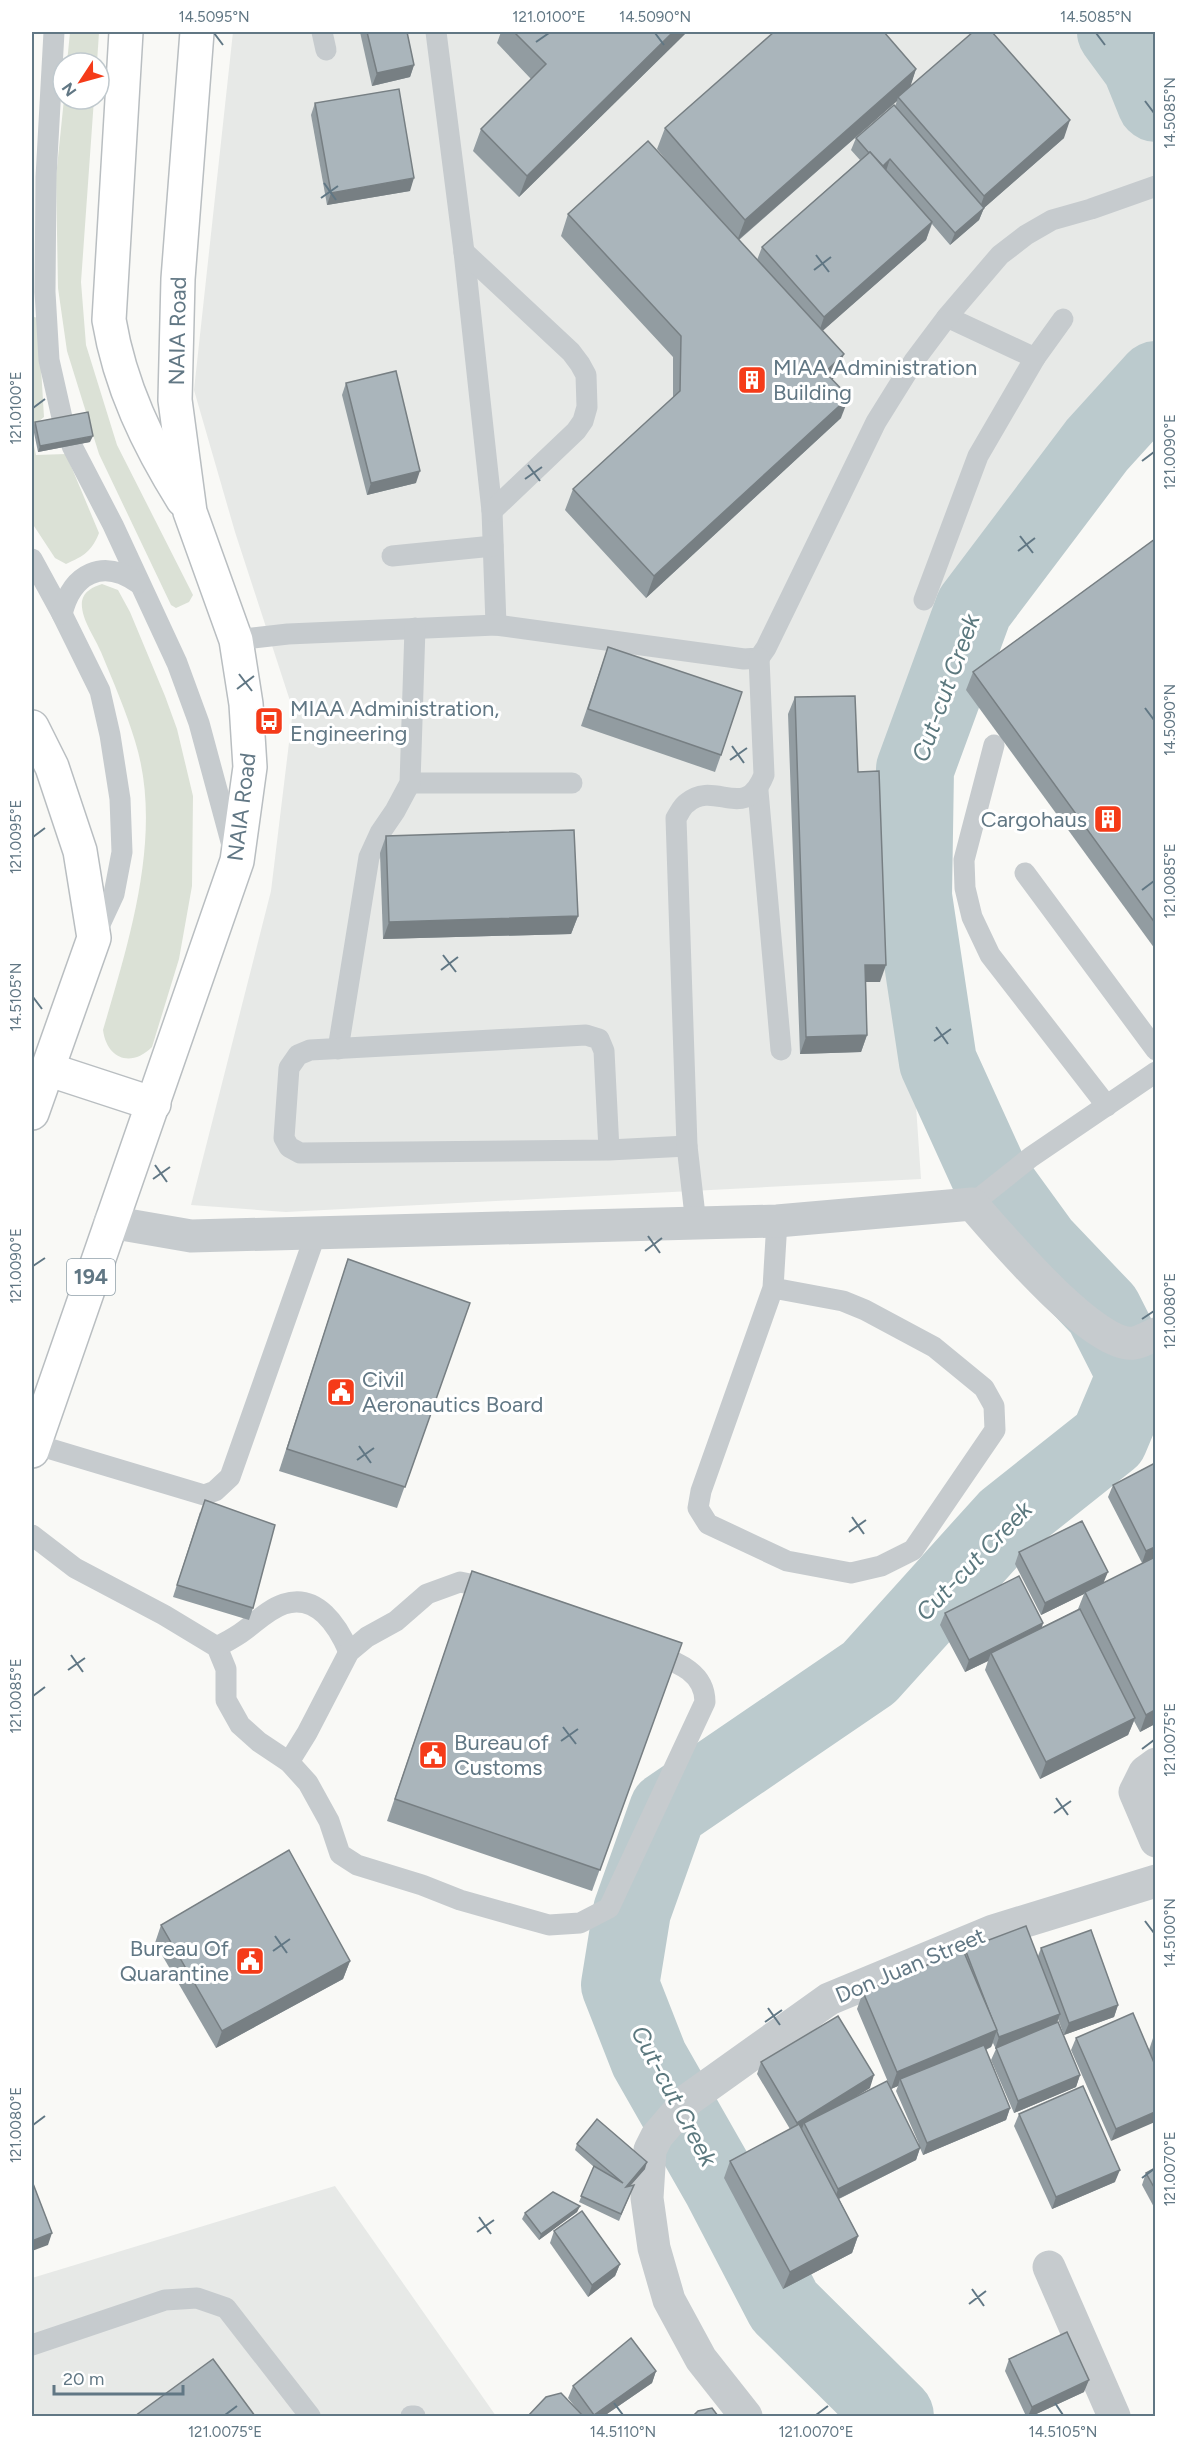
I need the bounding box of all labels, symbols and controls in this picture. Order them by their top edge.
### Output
text: 14.5095°N [178,8,250,26]
text: 121.0100°E [512,8,586,26]
text: 14.5090°N [619,8,691,26]
text: 14.5085°N [1060,8,1132,26]
north arrow [51,51,111,111]
text: 14.5085°N [1161,77,1179,149]
text: N [58,79,81,100]
street label: NAIA Road [163,276,192,386]
place label: MIAA Administration Building [773,354,977,406]
building icon: MIAA Administration Building [736,364,768,396]
text: 121.0100°E [7,371,25,445]
text: 121.0090°E [1161,414,1179,490]
water label: Cut-cut Creek [905,609,986,766]
text: 14.5090°N [1161,684,1179,756]
place label: MIAA Administration, Engineering [290,695,499,747]
bus stop icon: MIAA Administration, Engineering [253,705,285,737]
street label: NAIA Road [221,751,262,863]
text: 121.0095°E [7,800,25,874]
building icon: Cargohaus [1092,803,1124,835]
place label: Cargohaus [981,806,1087,833]
text: 121.0085°E [1161,843,1179,919]
text: 14.5105°N [7,963,25,1031]
text: 121.0090°E [7,1228,25,1304]
road number: 194 [67,1259,115,1295]
text: 121.0080°E [1161,1273,1179,1349]
place label: Civil Aeronautics Board [362,1366,544,1418]
public building icon: Civil Aeronautics Board [325,1376,357,1408]
water label: Cut-cut Creek [909,1494,1039,1626]
text: 121.0085°E [7,1658,25,1734]
text: 121.0075°E [1161,1703,1179,1777]
place label: Bureau of Customs [454,1729,550,1781]
public building icon: Bureau of Customs [417,1739,449,1771]
text: 14.5100°N [1161,1898,1179,1968]
street label: Don Juan Street [831,1922,989,2009]
place label: Bureau Of Quarantine [120,1935,230,1987]
public building icon: Bureau Of Quarantine [234,1945,266,1977]
water label: Cut-cut Creek [625,2021,724,2172]
text: 121.0080°E [7,2087,25,2163]
text: 121.0070°E [1161,2131,1179,2207]
scale bar [54,2358,183,2396]
text: 20 m [63,2368,104,2390]
text: 121.0075°E [188,2423,262,2441]
text: 14.5110°N [590,2423,656,2441]
text: 121.0070°E [778,2423,854,2441]
text: 14.5105°N [1029,2423,1097,2441]

